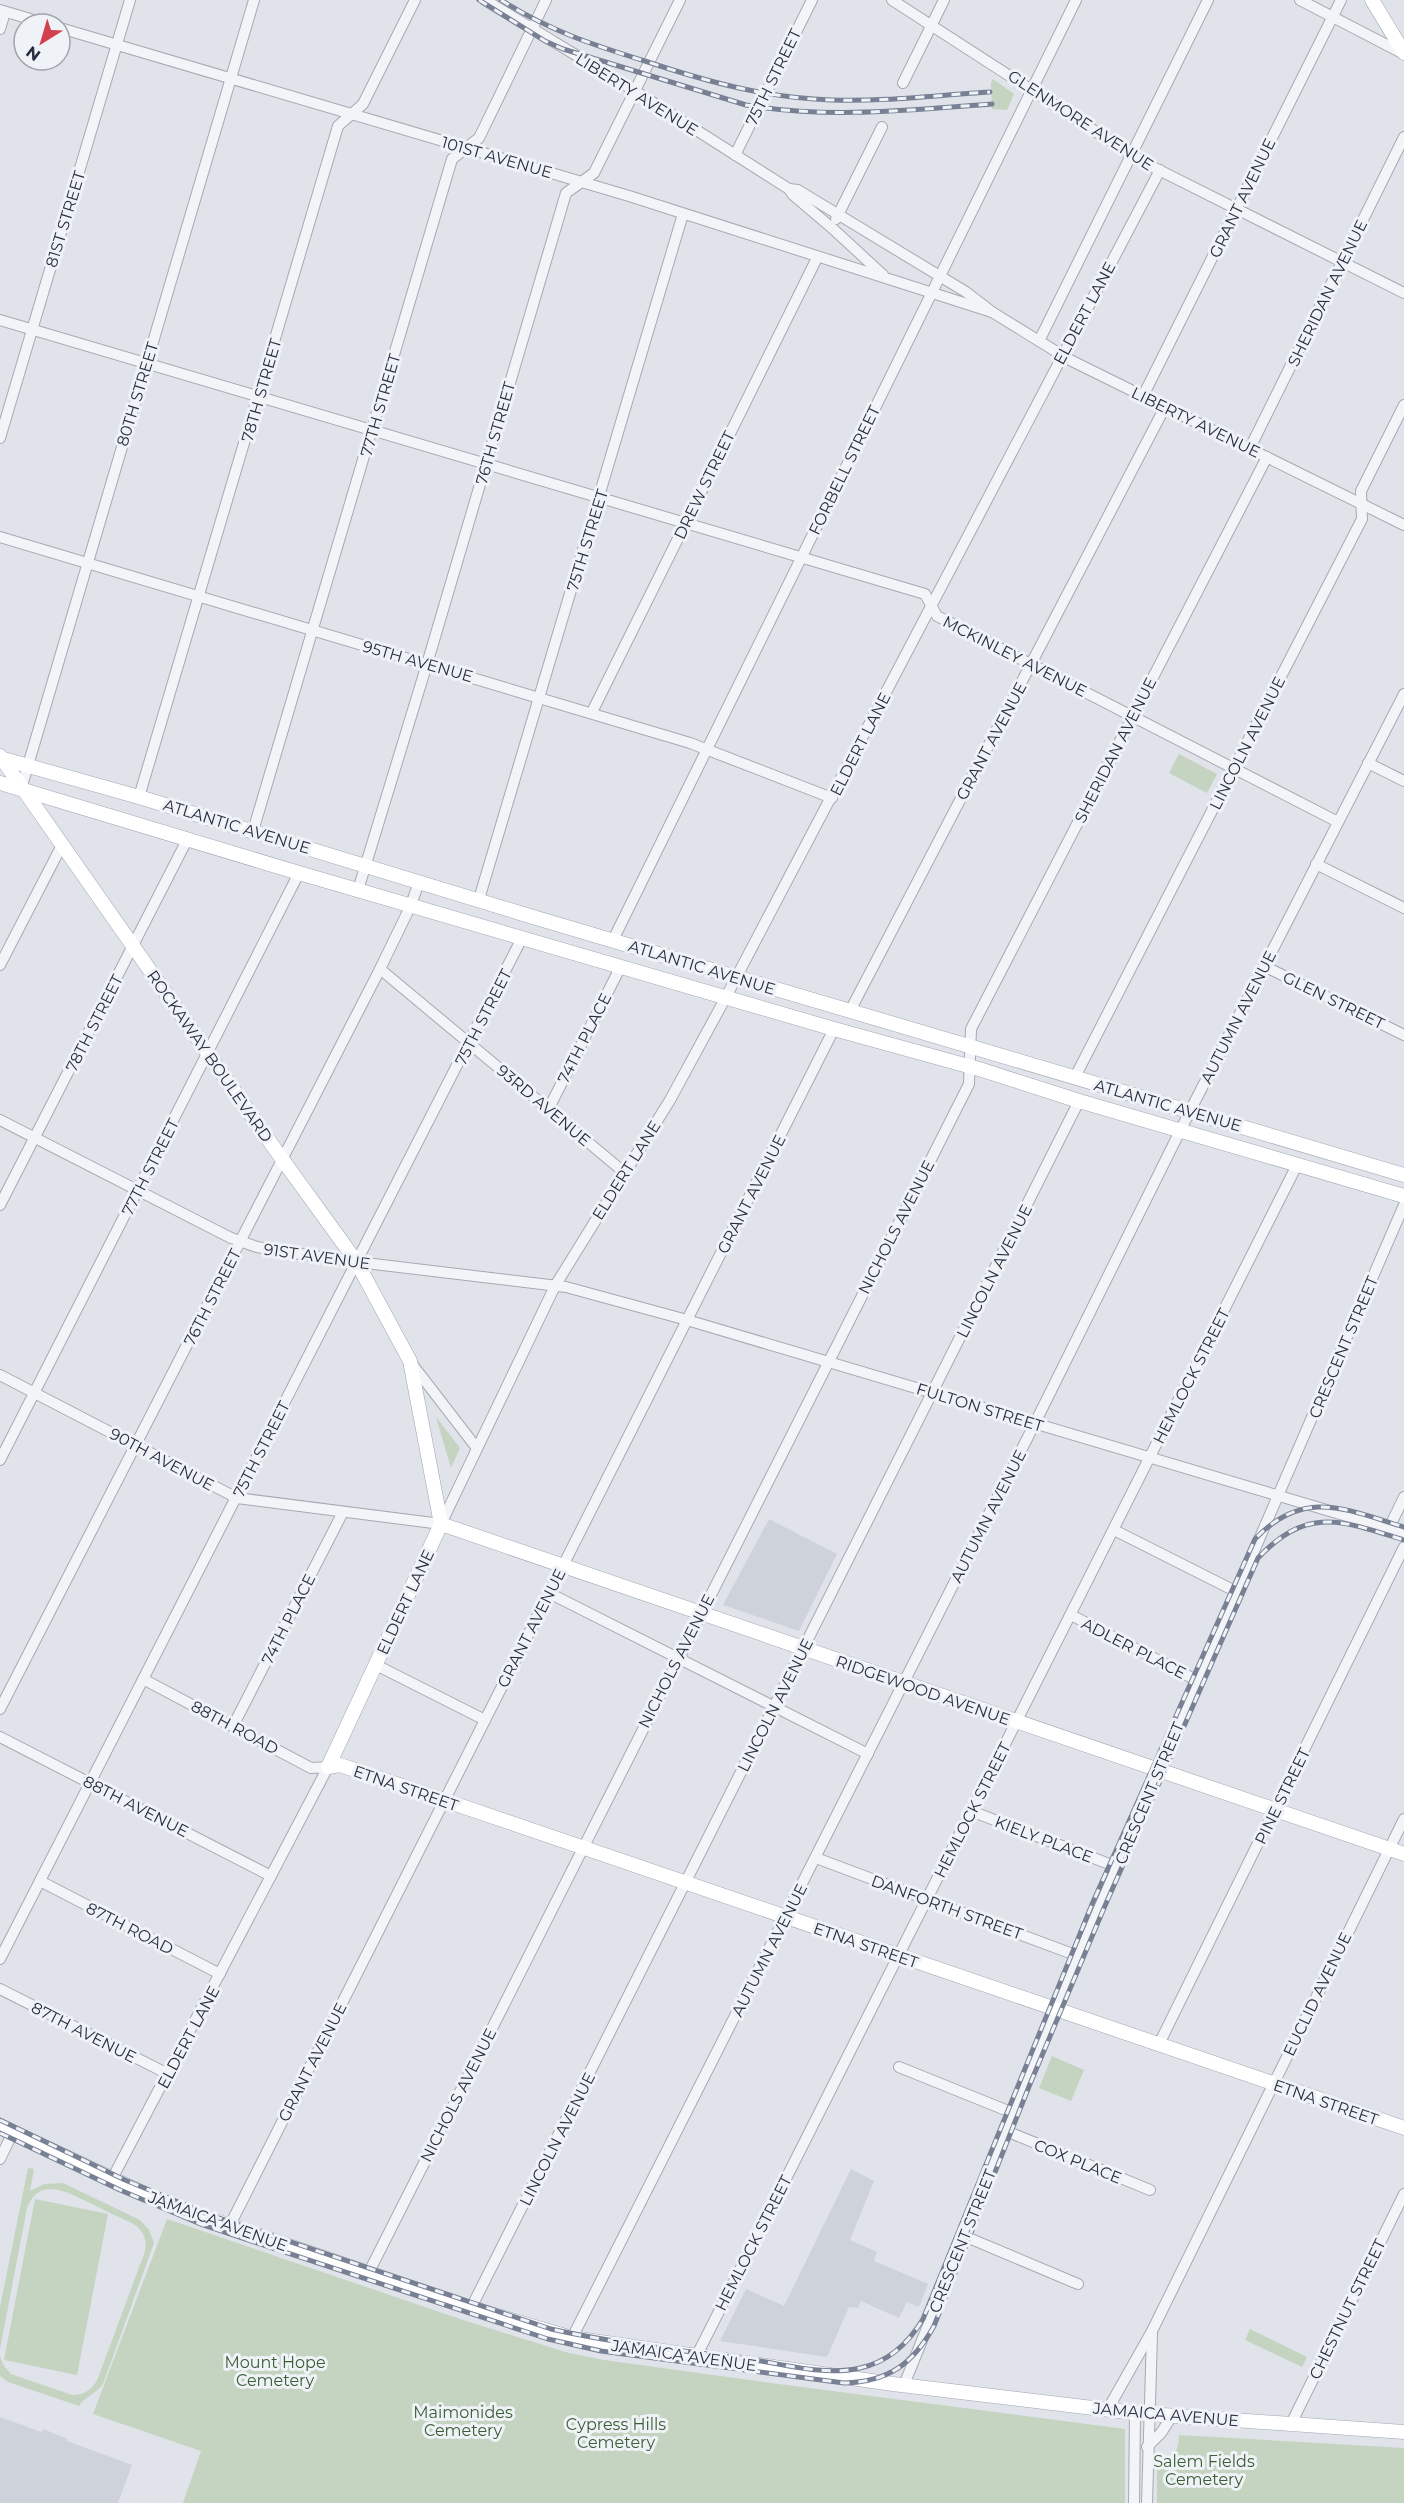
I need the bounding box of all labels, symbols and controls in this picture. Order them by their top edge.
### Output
north arrow [12,12,72,72]
street label: 75TH STREET [742,25,805,129]
text: N [22,42,44,65]
street label: LIBERTY AVENUE [572,49,701,140]
street label: GLENMORE AVENUE [1004,66,1157,175]
street label: 101ST AVENUE [439,133,554,182]
street label: GRANT AVENUE [1205,135,1280,261]
street label: 81ST STREET [42,168,89,270]
street label: SHERIDAN AVENUE [1284,217,1371,370]
street label: ELDERT LANE [1049,259,1119,368]
street label: 78TH STREET [238,336,286,444]
street label: 80TH STREET [113,339,163,449]
street label: 77TH STREET [357,351,404,459]
street label: 76TH STREET [472,379,519,487]
street label: LIBERTY AVENUE [1128,383,1263,462]
street label: FORBELL STREET [805,402,884,538]
street label: DREW STREET [670,427,739,543]
street label: 75TH STREET [563,486,612,593]
street label: MCKINLEY AVENUE [940,612,1090,701]
street label: 95TH AVENUE [360,637,475,686]
street label: LINCOLN AVENUE [1206,673,1289,813]
street label: SHERIDAN AVENUE [1071,674,1160,826]
street label: GRANT AVENUE [952,679,1031,803]
street label: ELDERT LANE [826,689,895,799]
street label: ATLANTIC AVENUE [161,795,313,858]
street label: ATLANTIC AVENUE [626,936,778,999]
street label: AUTUMN AVENUE [1197,948,1280,1087]
street label: 75TH STREET [451,965,516,1069]
street label: ROCKAWAY BOULEVARD [143,967,276,1146]
street label: GLEN STREET [1280,968,1388,1034]
street label: 78TH STREET [62,971,127,1075]
street label: 74TH PLACE [554,990,615,1086]
street label: 93RD AVENUE [493,1061,594,1150]
street label: ATLANTIC AVENUE [1092,1075,1244,1136]
street label: 77TH STREET [118,1115,183,1219]
street label: ELDERT LANE [588,1117,665,1223]
street label: GRANT AVENUE [713,1132,790,1257]
street label: NICHOLS AVENUE [854,1157,938,1297]
street label: LINCOLN AVENUE [953,1201,1036,1341]
street label: 91ST AVENUE [262,1240,371,1273]
street label: 76TH STREET [180,1245,245,1349]
street label: CRESCENT STREET [1305,1272,1382,1421]
street label: HEMLOCK STREET [1149,1305,1234,1447]
street label: FULTON STREET [914,1379,1046,1436]
street label: 75TH STREET [229,1397,294,1501]
street label: 90TH AVENUE [106,1424,217,1495]
street label: AUTUMN AVENUE [947,1447,1030,1586]
street label: ELDERT LANE [373,1547,438,1658]
street label: GRANT AVENUE [493,1566,570,1691]
street label: 74TH PLACE [258,1571,319,1667]
street label: NICHOLS AVENUE [634,1591,718,1731]
street label: ADLER PLACE [1078,1614,1189,1683]
street label: LINCOLN AVENUE [734,1635,817,1775]
street label: RIDGEWOOD AVENUE [833,1652,1013,1729]
street label: 88TH ROAD [188,1696,282,1758]
street label: CRESCENT STREET [1111,1718,1188,1867]
street label: HEMLOCK STREET [930,1739,1015,1881]
street label: PINE STREET [1251,1744,1314,1848]
street label: ETNA STREET [351,1762,462,1816]
street label: 88TH AVENUE [80,1772,192,1841]
street label: KIELY PLACE [992,1812,1096,1867]
street label: DANFORTH STREET [869,1871,1026,1944]
street label: AUTUMN AVENUE [728,1881,811,2020]
street label: 87TH ROAD [83,1898,177,1959]
street label: ETNA STREET [811,1919,922,1973]
street label: EUCLID AVENUE [1279,1929,1356,2059]
street label: ELDERT LANE [153,1983,223,2092]
street label: 87TH AVENUE [28,1998,139,2067]
street label: GRANT AVENUE [274,2000,351,2125]
street label: NICHOLS AVENUE [416,2025,500,2165]
street label: LINCOLN AVENUE [516,2069,599,2209]
street label: ETNA STREET [1271,2076,1382,2130]
street label: COX PLACE [1031,2135,1124,2188]
street label: CRESCENT STREET [925,2166,1000,2316]
street label: HEMLOCK STREET [711,2172,796,2314]
street label: JAMAICA AVENUE [145,2187,290,2255]
street label: CHESTNUT STREET [1305,2235,1390,2382]
street label: JAMAICA AVENUE [609,2336,758,2375]
park label: Mount Hope Cemetery [224,2353,326,2390]
street label: JAMAICA AVENUE [1091,2399,1240,2430]
park label: Maimonides Cemetery [413,2403,513,2440]
park label: Cypress Hills Cemetery [566,2415,666,2452]
park label: Salem Fields Cemetery [1153,2452,1255,2489]

